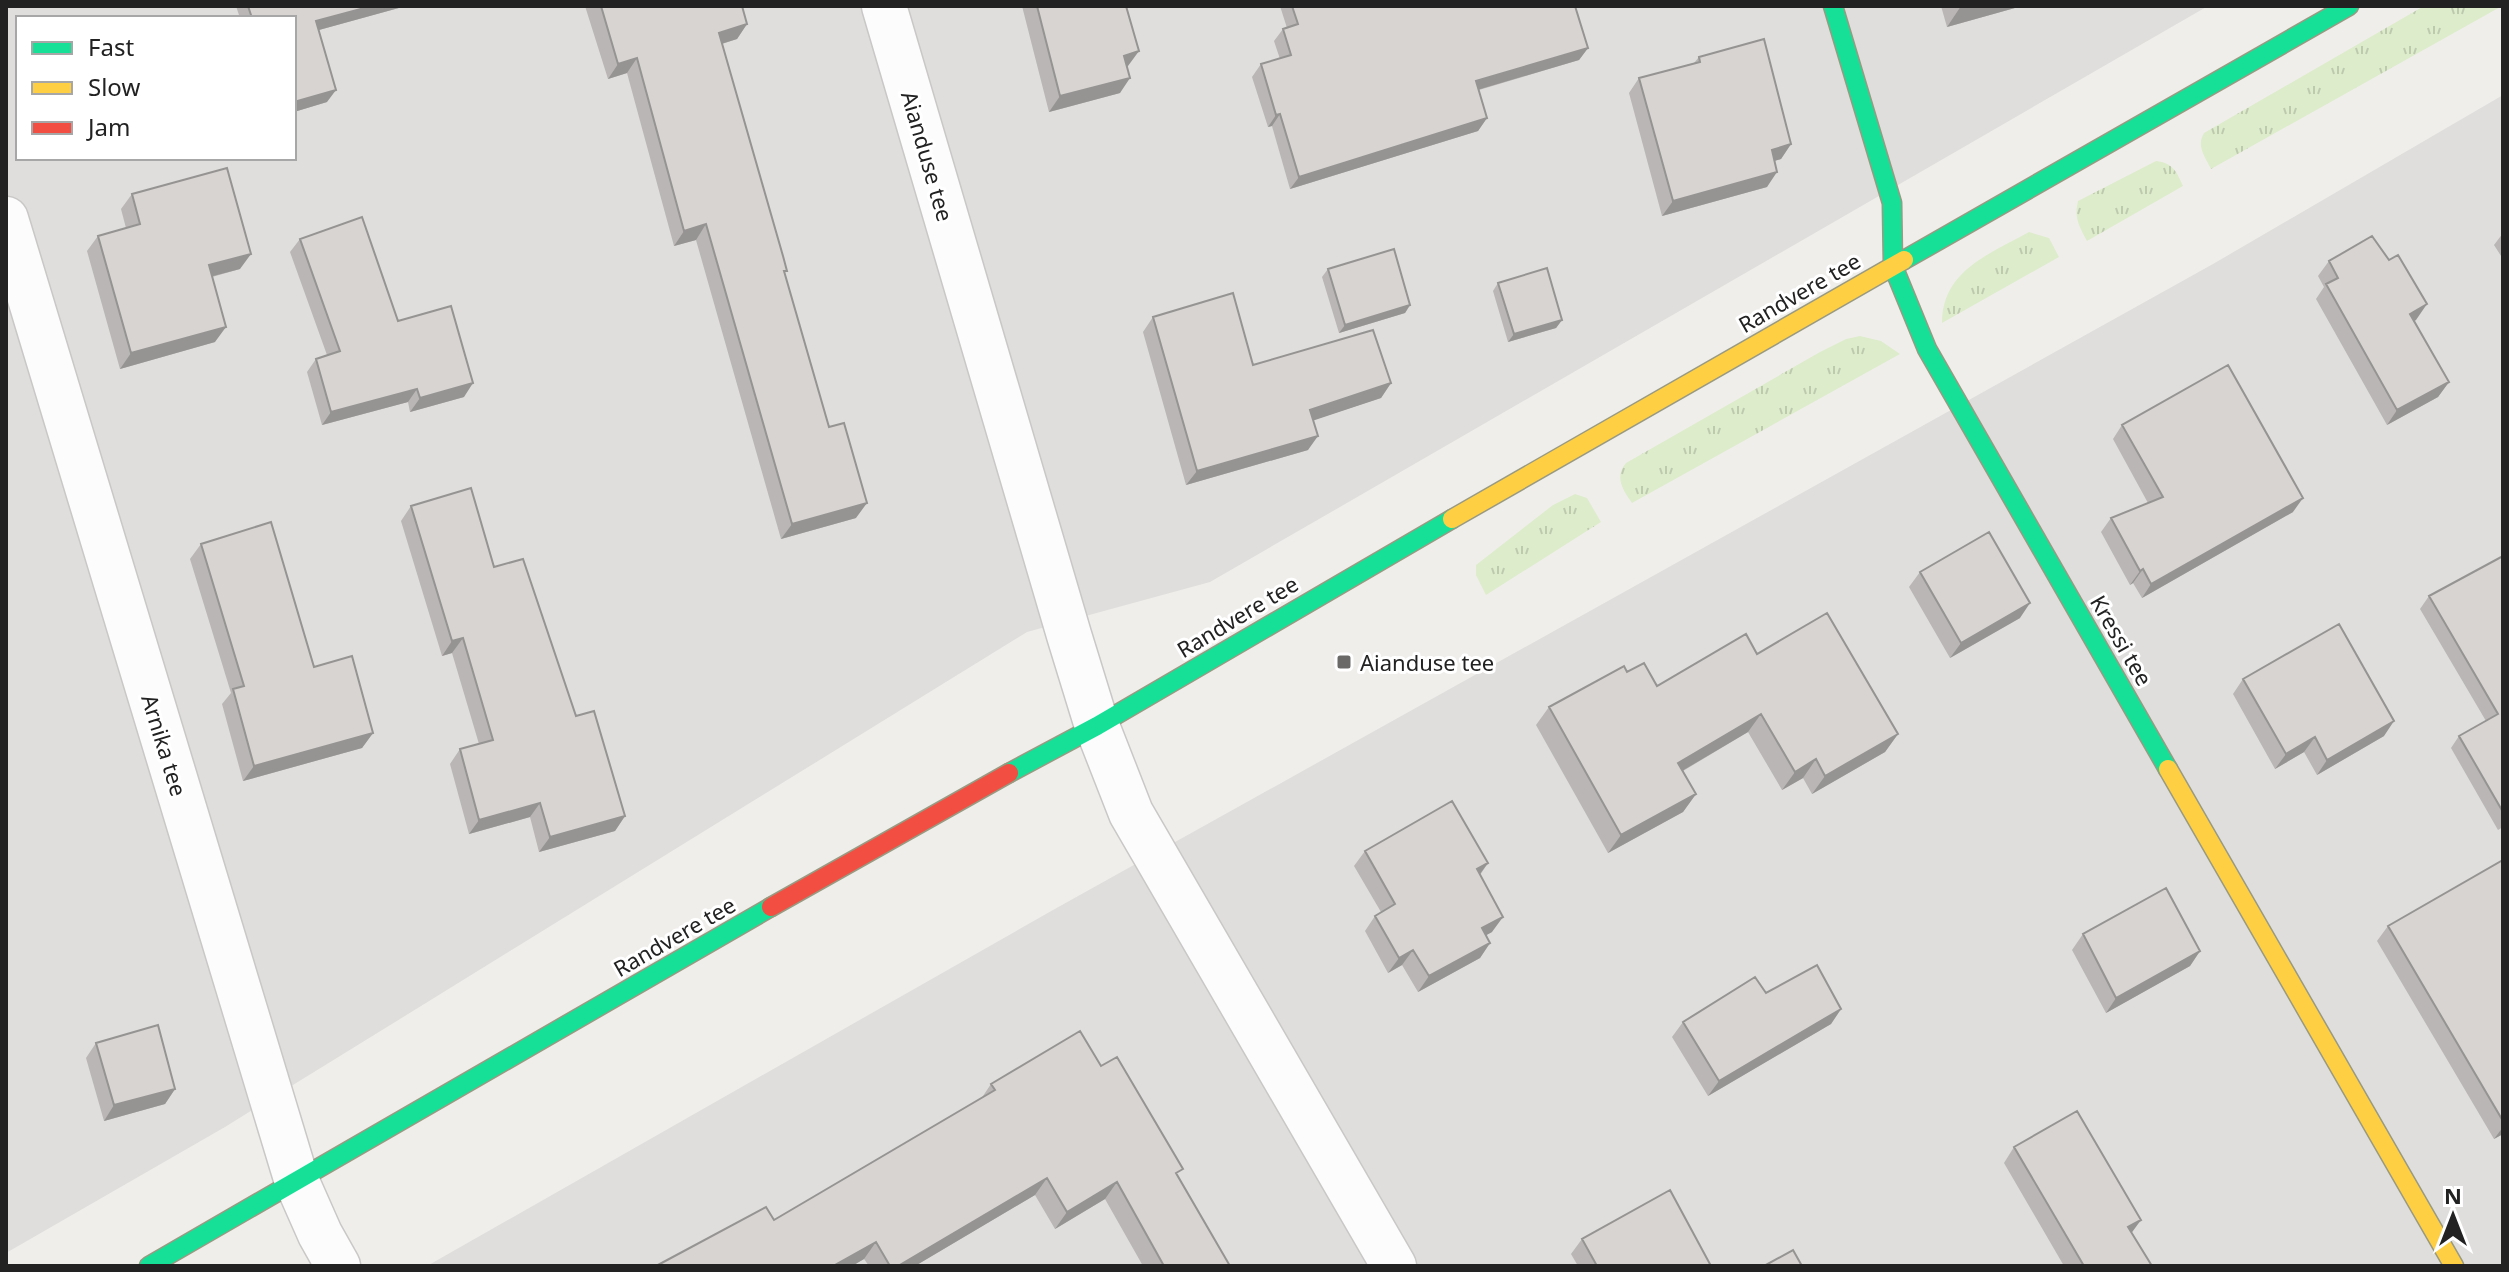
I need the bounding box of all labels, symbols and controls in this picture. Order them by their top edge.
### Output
legend [16,16,296,160]
text: Fast [88,30,134,63]
text: Slow [88,70,140,103]
street label: Aianduse tee [895,87,961,225]
text: Jam [86,110,130,143]
street label: Randvere tee [1732,245,1866,339]
street label: Randvere tee [1171,568,1303,664]
street label: Kressi tee [2084,589,2160,691]
place label: Aianduse tee [1360,647,1494,677]
marker: Aianduse tee [1335,653,1353,671]
street label: Arnika tee [135,690,195,800]
street label: Randvere tee [607,889,741,983]
north arrow [2413,1176,2493,1256]
text: N [2444,1180,2462,1210]

